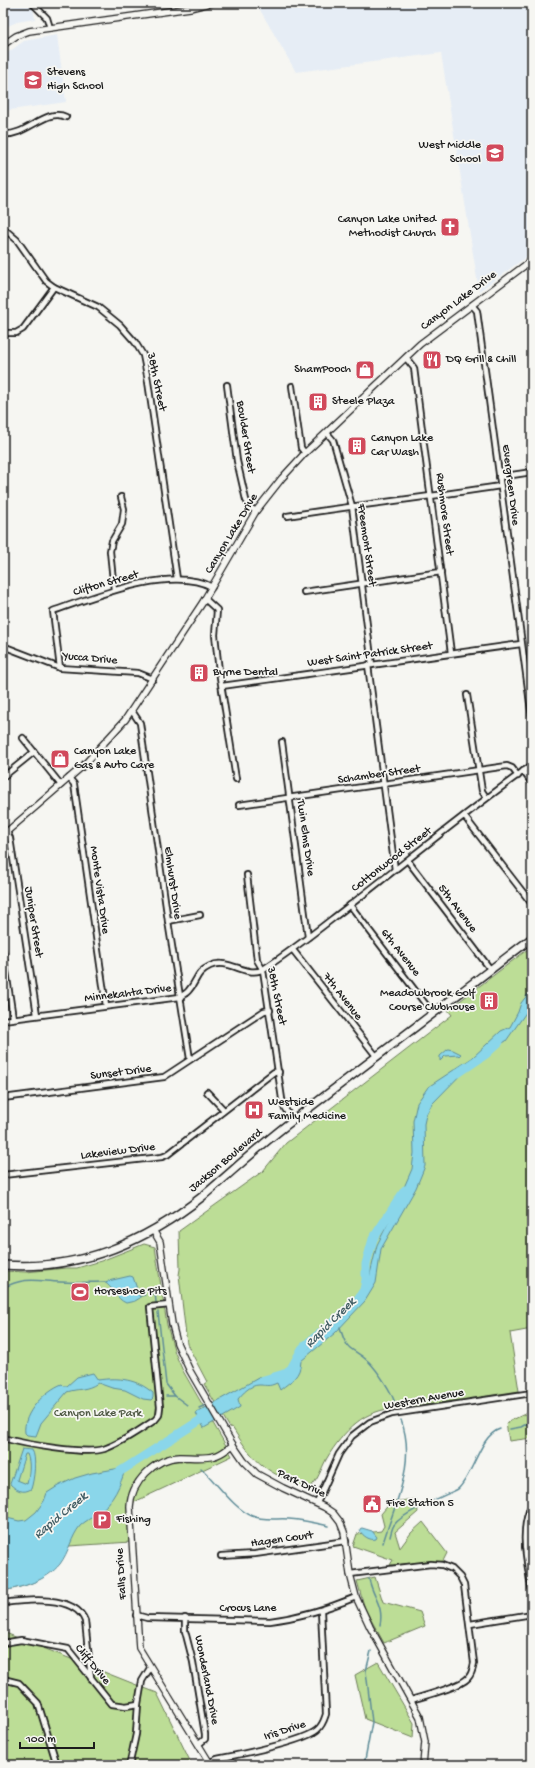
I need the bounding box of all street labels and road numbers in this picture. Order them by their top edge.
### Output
street label: Canyon Lake Drive [418,268,500,334]
street label: 38th Street [143,351,169,413]
street label: Boulder Street [232,399,258,475]
street label: Evergreen Drive [498,444,522,527]
street label: Rushmore Street [432,472,456,557]
street label: Canyon Lake Drive [203,491,262,577]
street label: Freemont Street [353,502,379,588]
street label: Clifton Street [72,568,141,600]
street label: West Saint Patrick Street [307,639,435,671]
street label: Yucca Drive [61,650,119,668]
street label: Schamber Street [337,762,422,788]
street label: Twin Elms Drive [293,798,317,878]
street label: Cottonwood Street [349,824,436,896]
street label: Monte Vista Drive [86,845,112,936]
street label: Elmhurst Drive [160,846,184,921]
street label: 5th Avenue [434,882,480,936]
street label: Juniper Street [20,886,46,959]
street label: 6th Avenue [377,926,423,980]
street label: 38th Street [263,965,289,1027]
street label: 7th Avenue [318,970,365,1024]
street label: Minnekahta Drive [84,982,173,1006]
street label: Sunset Drive [90,1062,153,1084]
street label: Jackson Boulevard [186,1126,266,1196]
street label: Lakeview Drive [80,1140,157,1164]
street label: Western Avenue [383,1386,466,1414]
street label: Park Drive [274,1466,328,1502]
street label: Hagen Court [250,1529,315,1551]
street label: Falls Drive [113,1547,131,1601]
street label: Crocus Lane [220,1602,277,1616]
street label: Wonderland Drive [190,1634,222,1727]
street label: Cliff Drive [71,1642,113,1689]
street label: Iris Drive [262,1717,308,1744]

